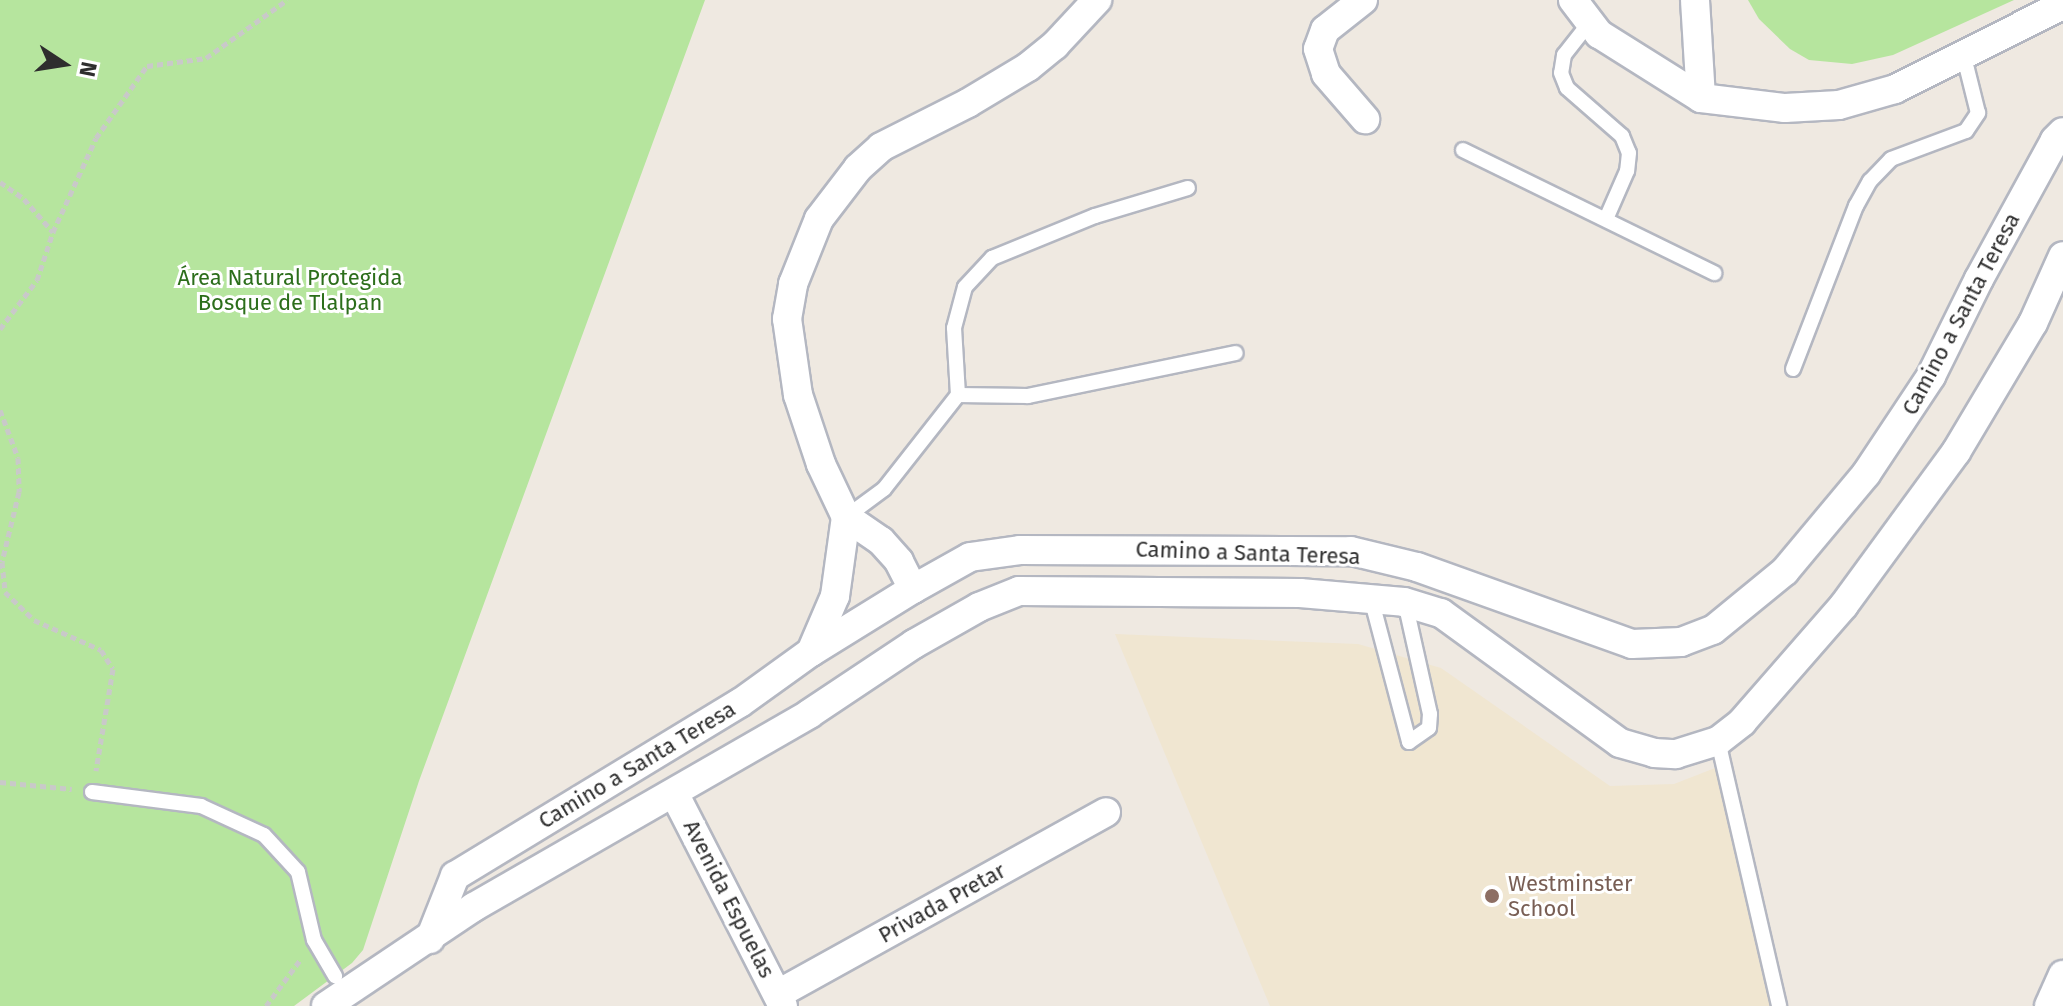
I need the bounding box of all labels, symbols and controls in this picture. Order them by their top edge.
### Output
north arrow [24,24,104,104]
text: N [73,59,103,79]
street label: Camino a Santa Teresa [1897,209,2025,419]
park label: Área Natural Protegida Bosque de Tlalpan [178,264,402,316]
street label: Camino a Santa Teresa [1135,536,1361,570]
street label: Camino a Santa Teresa [534,696,740,834]
street label: Avenida Espuelas [678,816,780,982]
street label: Privada Pretar [874,857,1010,949]
place label: Westminster School [1508,870,1632,922]
marker: Westminster School [1483,887,1501,905]

